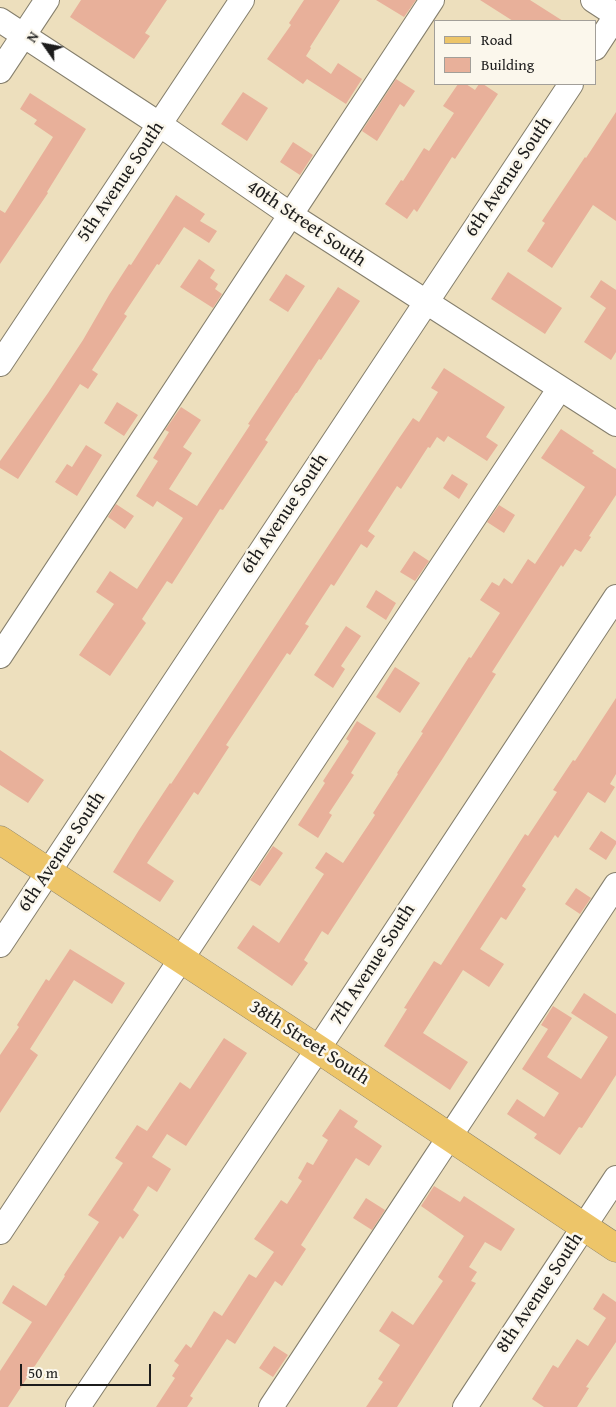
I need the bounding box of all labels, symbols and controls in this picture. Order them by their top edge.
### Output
north arrow [20,20,70,70]
legend [434,20,596,85]
text: N [21,27,43,46]
text: Road [481,29,512,50]
text: Building [481,54,534,75]
street label: 6th Avenue South [460,113,558,241]
street label: 5th Avenue South [72,118,170,246]
street label: 40th Street South [242,176,370,272]
street label: 6th Avenue South [236,450,334,578]
street label: 6th Avenue South [13,788,111,916]
street label: 7th Avenue South [325,900,421,1030]
street label: 38th Street South [245,996,373,1090]
street label: 8th Avenue South [491,1229,589,1357]
scale bar [22,1354,154,1386]
text: 50 m [28,1362,58,1383]

